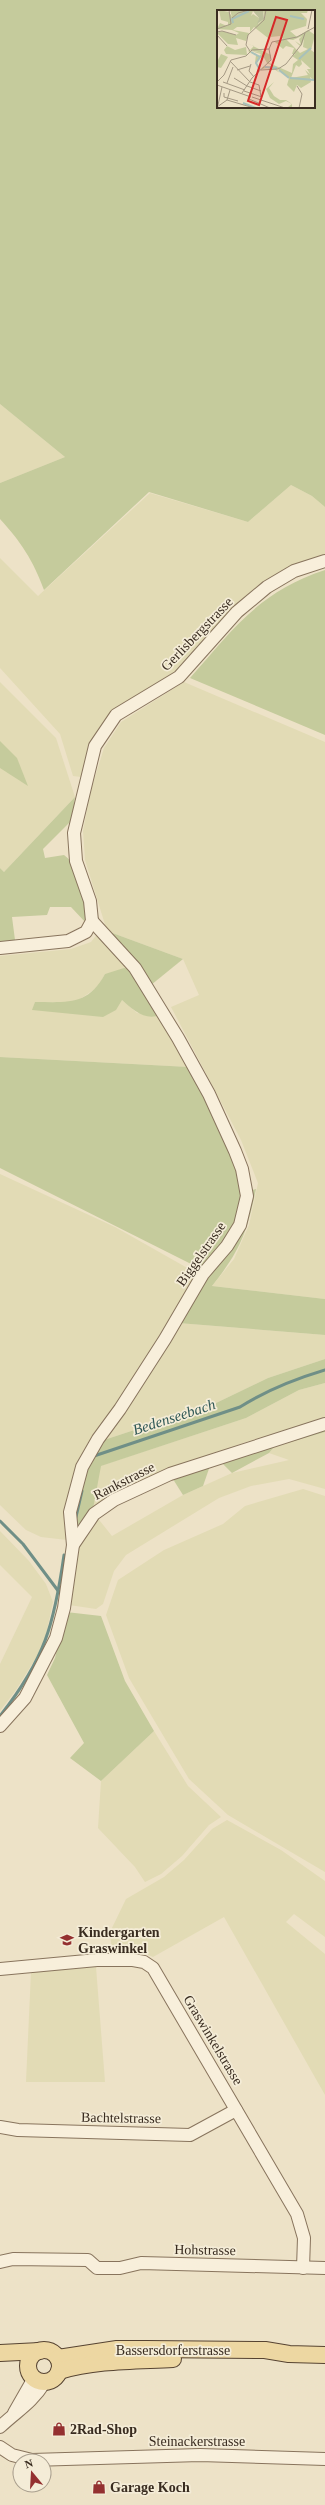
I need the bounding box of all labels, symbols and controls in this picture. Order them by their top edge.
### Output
inset map [217,10,315,108]
street label: Gerlisbergstrasse [158,594,236,674]
street label: Biggelstrasse [173,1219,229,1289]
water label: Bedenseebach [131,1396,217,1438]
street label: Rankstrasse [91,1459,157,1503]
place label: Kindergarten Graswinkel [78,1925,160,1956]
school or university icon: Kindergarten Graswinkel [59,1932,75,1948]
street label: Graswinkelstrasse [180,1992,246,2088]
street label: Bachtelstrasse [81,2110,161,2126]
street label: Hohstrasse [174,2242,236,2258]
street label: Bassersdorferstrasse [116,2343,230,2358]
shop icon: 2Rad-Shop [51,2421,67,2437]
place label: 2Rad-Shop [70,2422,137,2437]
street label: Steinackerstrasse [149,2434,245,2449]
north arrow [12,2453,52,2493]
text: N [23,2457,35,2470]
shop icon: Garage Koch [91,2479,107,2495]
place label: Garage Koch [110,2480,190,2495]

